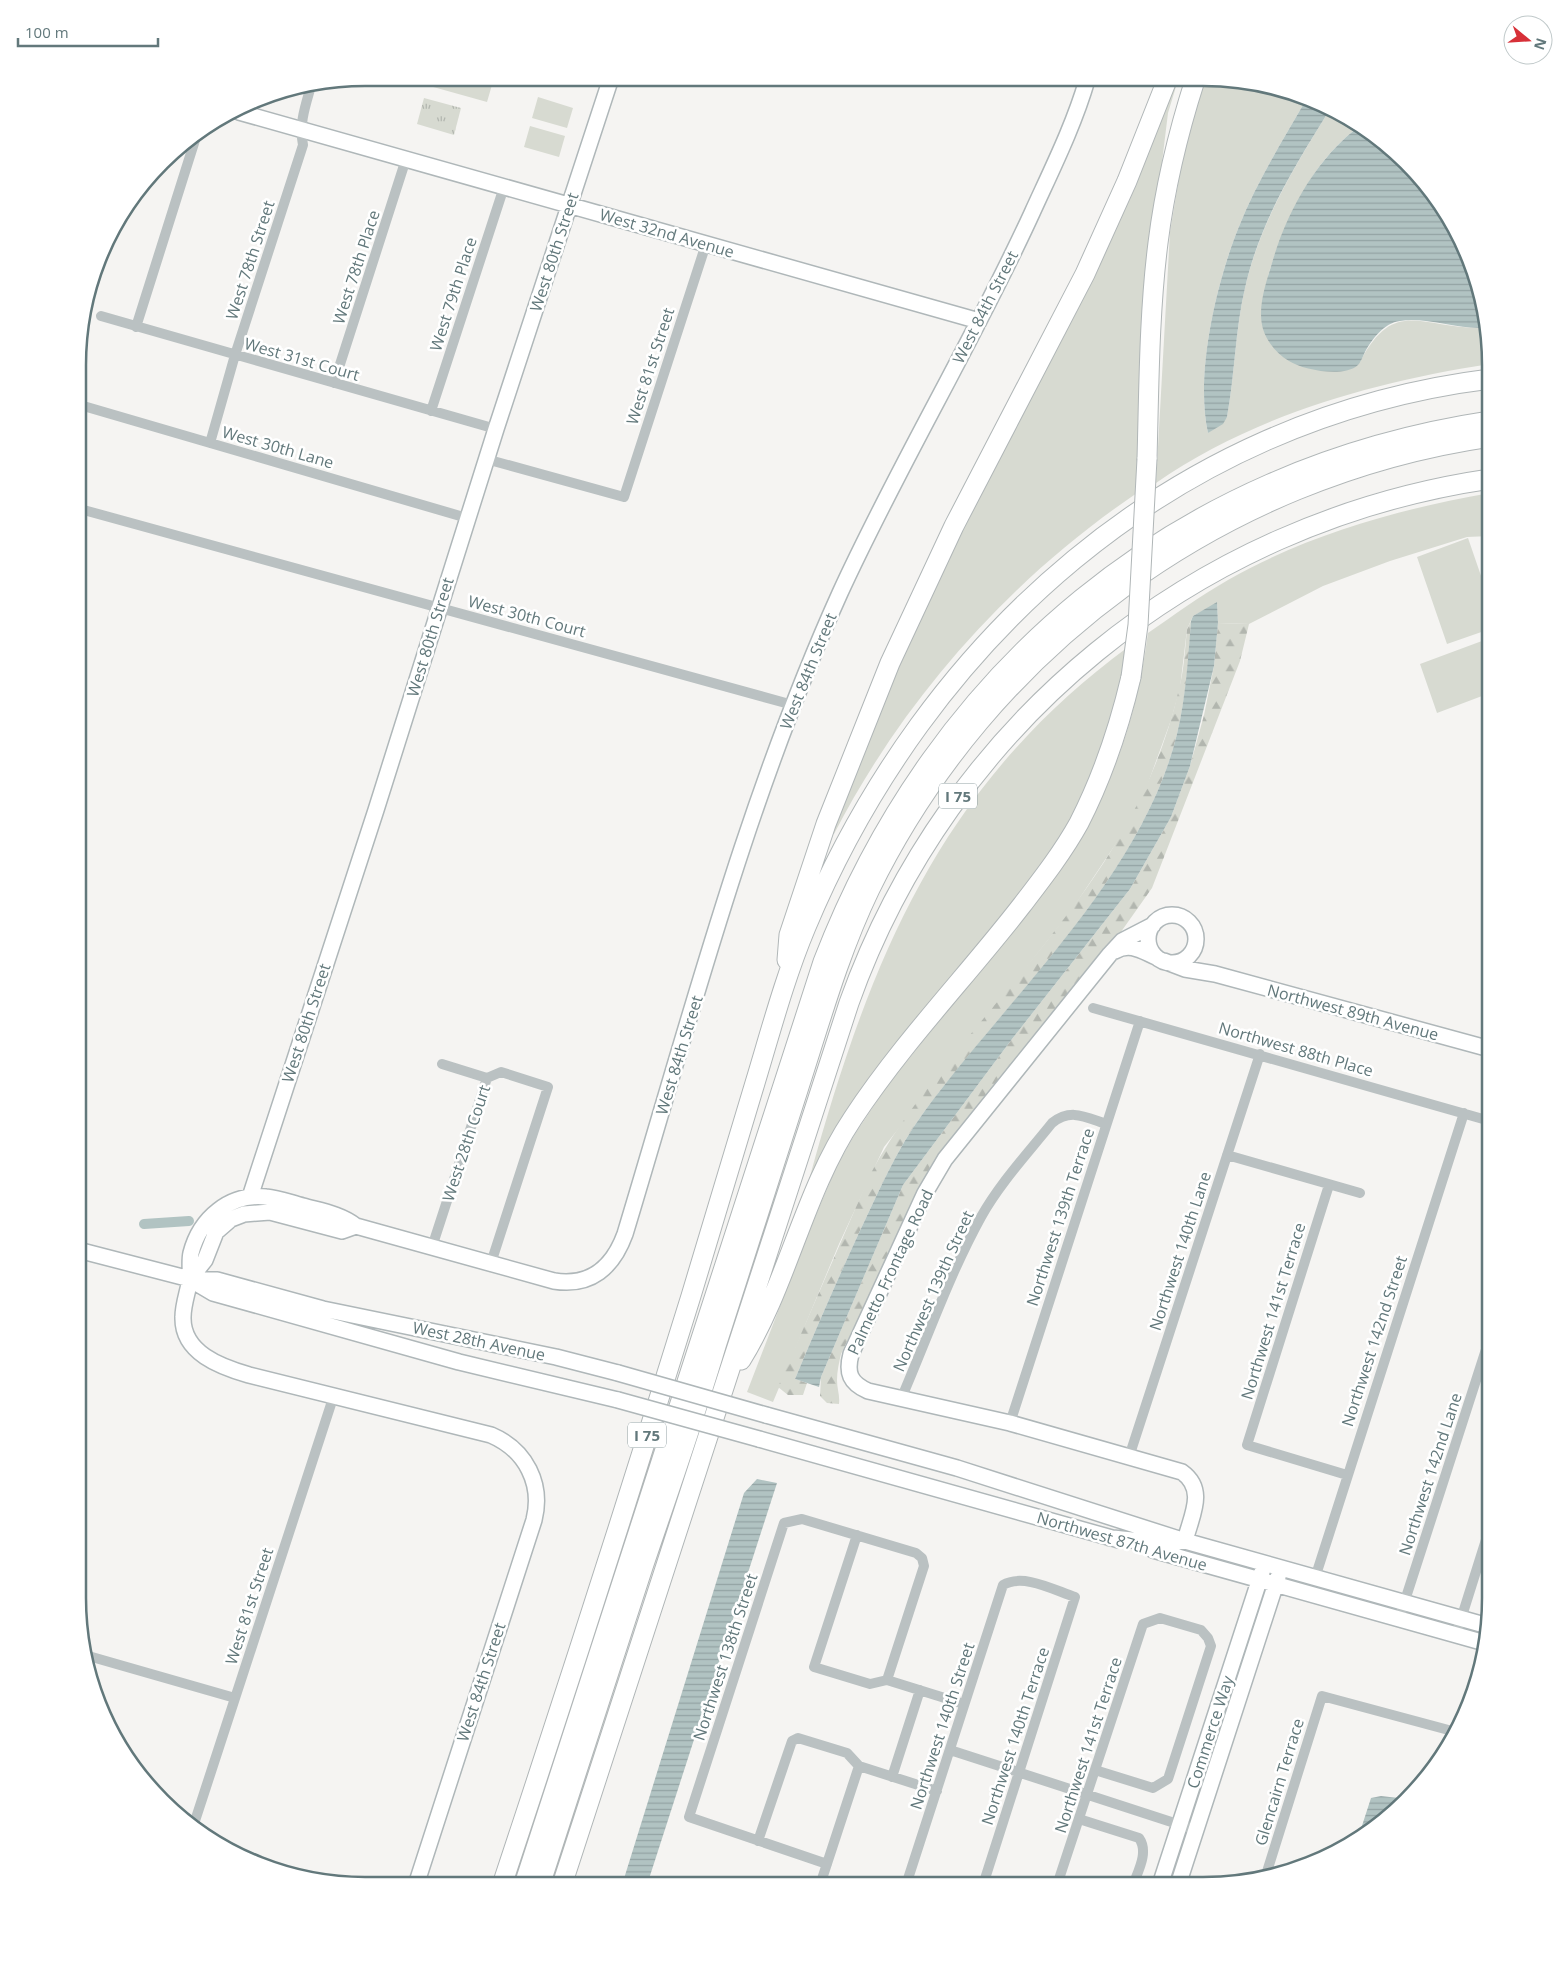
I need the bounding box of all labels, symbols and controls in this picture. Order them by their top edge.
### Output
scale bar [18,15,158,47]
north arrow [1503,15,1553,65]
text: 100 m [25,22,69,42]
text: N [1530,36,1552,53]
street label: West 80th Street [524,189,584,314]
street label: West 78th Street [220,197,280,322]
street label: West 32nd Avenue [597,203,737,263]
street label: West 78th Place [327,207,385,327]
street label: West 79th Place [424,234,482,354]
street label: West 84th Street [947,247,1023,367]
street label: West 81st Street [621,304,679,427]
street label: West 31st Court [242,332,362,386]
street label: West 30th Lane [220,421,336,473]
street label: West 80th Street [401,574,459,699]
street label: West 30th Court [466,590,589,642]
street label: West 84th Street [775,609,842,733]
road number: I 75 [939,784,977,808]
street label: West 80th Street [276,960,336,1085]
street label: Northwest 89th Avenue [1265,979,1441,1045]
street label: West 84th Street [650,992,708,1117]
street label: Northwest 88th Place [1216,1016,1376,1082]
street label: West 28th Court [437,1082,495,1204]
street label: Northwest 139th Terrace [1021,1125,1099,1309]
street label: Northwest 140th Lane [1144,1169,1216,1333]
street label: Palmetto Frontage Road [842,1186,938,1358]
street label: Northwest 139th Street [887,1207,979,1375]
street label: Northwest 141st Terrace [1236,1220,1310,1402]
street label: Northwest 142nd Street [1336,1252,1412,1429]
street label: West 28th Avenue [411,1316,547,1366]
street label: Northwest 142nd Lane [1393,1390,1467,1558]
road number: I 75 [628,1422,666,1448]
street label: Northwest 87th Avenue [1034,1506,1210,1576]
street label: West 81st Street [220,1544,278,1667]
street label: Northwest 138th Street [688,1570,762,1743]
street label: West 84th Street [451,1619,511,1744]
street label: Northwest 140th Street [905,1639,979,1812]
street label: Northwest 140th Terrace [976,1644,1054,1828]
street label: Northwest 141st Terrace [1049,1654,1127,1836]
street label: Commerce Way [1181,1672,1239,1791]
street label: Glencairn Terrace [1249,1716,1309,1848]

